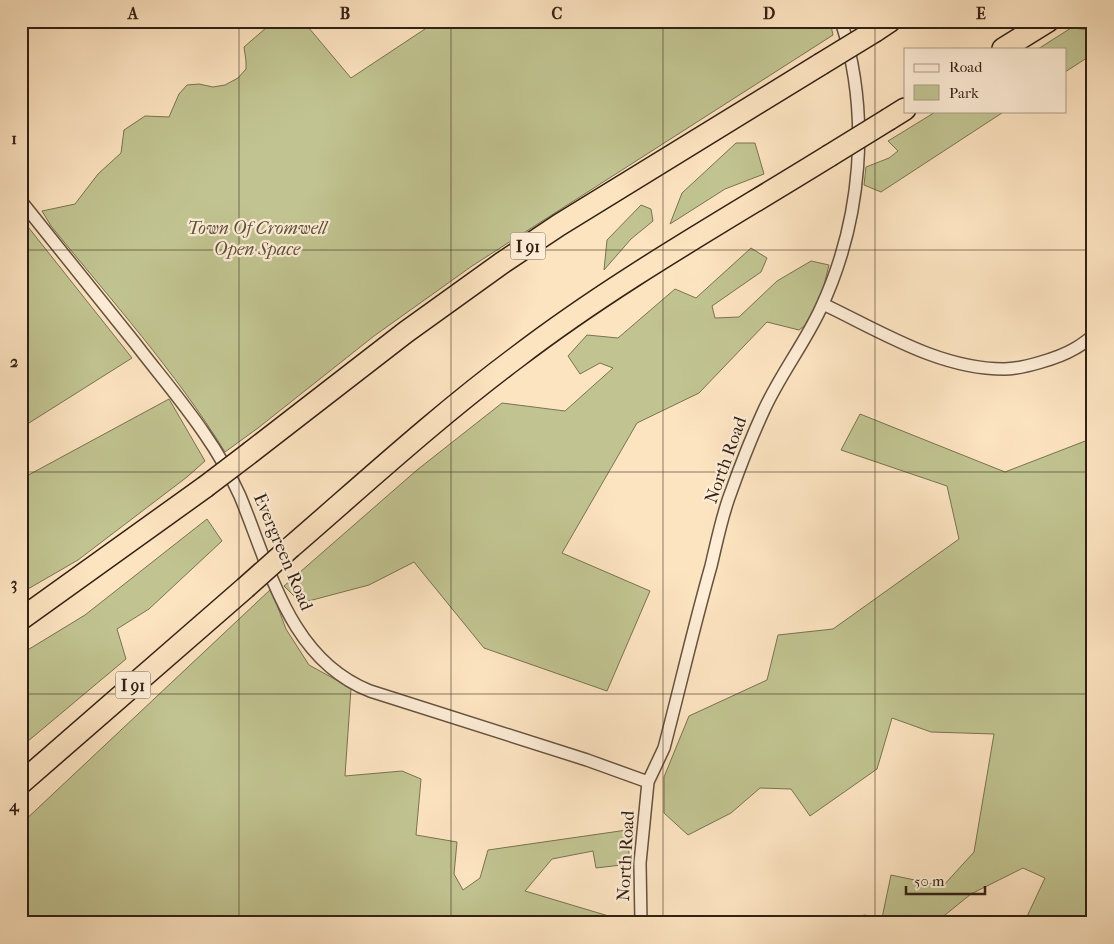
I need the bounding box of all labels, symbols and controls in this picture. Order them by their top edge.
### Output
text: A [127,4,139,23]
text: B [340,4,350,23]
text: C [552,4,563,23]
text: D [763,4,775,23]
text: E [976,4,986,23]
legend [904,48,1066,112]
text: Road [949,58,983,76]
text: Park [949,84,979,102]
text: 1 [11,129,17,148]
park label: Town Of Cromwell Open Space [187,218,329,260]
road number: I 91 [510,232,546,260]
text: 2 [10,352,18,371]
street label: North Road [701,414,751,506]
street label: Evergreen Road [249,490,317,614]
text: 3 [11,574,17,594]
road number: I 91 [116,672,150,698]
text: 4 [8,796,20,816]
street label: North Road [613,810,639,902]
scale bar [906,864,985,896]
text: 50 m [914,872,945,890]

